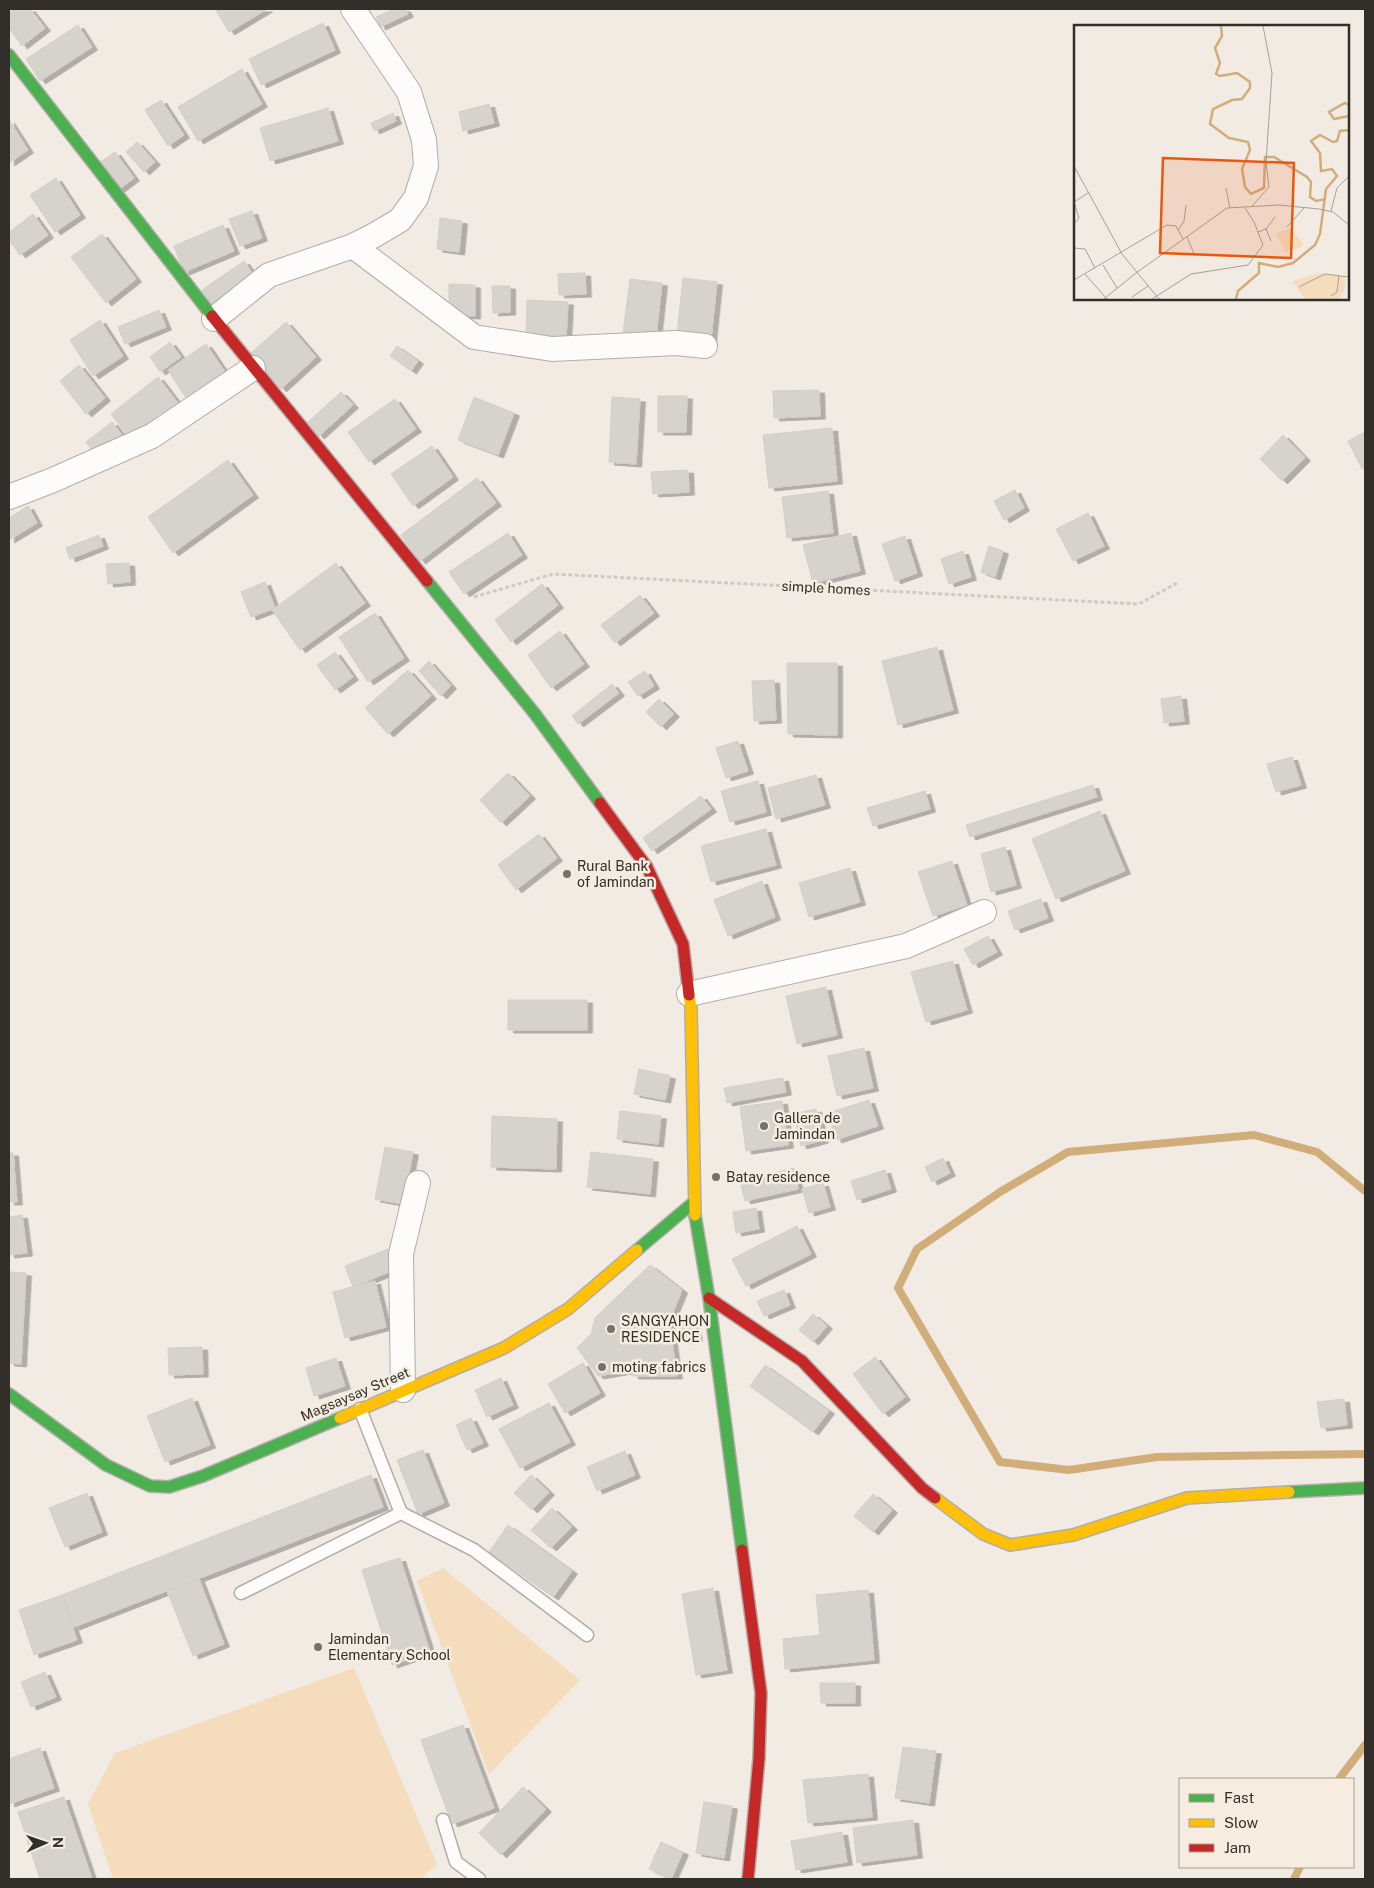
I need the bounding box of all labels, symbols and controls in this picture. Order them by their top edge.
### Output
inset map [1074,25,1349,300]
street label: simple homes [781,578,871,598]
place label: Rural Bank of Jamindan [577,858,655,890]
marker: Rural Bank of Jamindan [561,868,573,880]
place label: Gallera de Jamindan [774,1110,840,1142]
marker: Gallera de Jamindan [758,1120,770,1132]
place label: Batay residence [726,1169,830,1185]
marker: Batay residence [710,1171,722,1183]
place label: SANGYAHON RESIDENCE [621,1313,709,1345]
marker: SANGYAHON RESIDENCE [605,1323,617,1335]
place label: moting fabrics [612,1359,706,1375]
marker: moting fabrics [596,1361,608,1373]
street label: Magsaysay Street [298,1364,412,1424]
place label: Jamindan Elementary School [328,1631,451,1663]
marker: Jamindan Elementary School [312,1641,324,1653]
legend [1179,1778,1354,1868]
text: Fast [1224,1789,1254,1806]
text: Slow [1224,1814,1259,1831]
north arrow [20,1818,70,1868]
text: N [50,1837,66,1848]
text: Jam [1224,1839,1251,1856]

